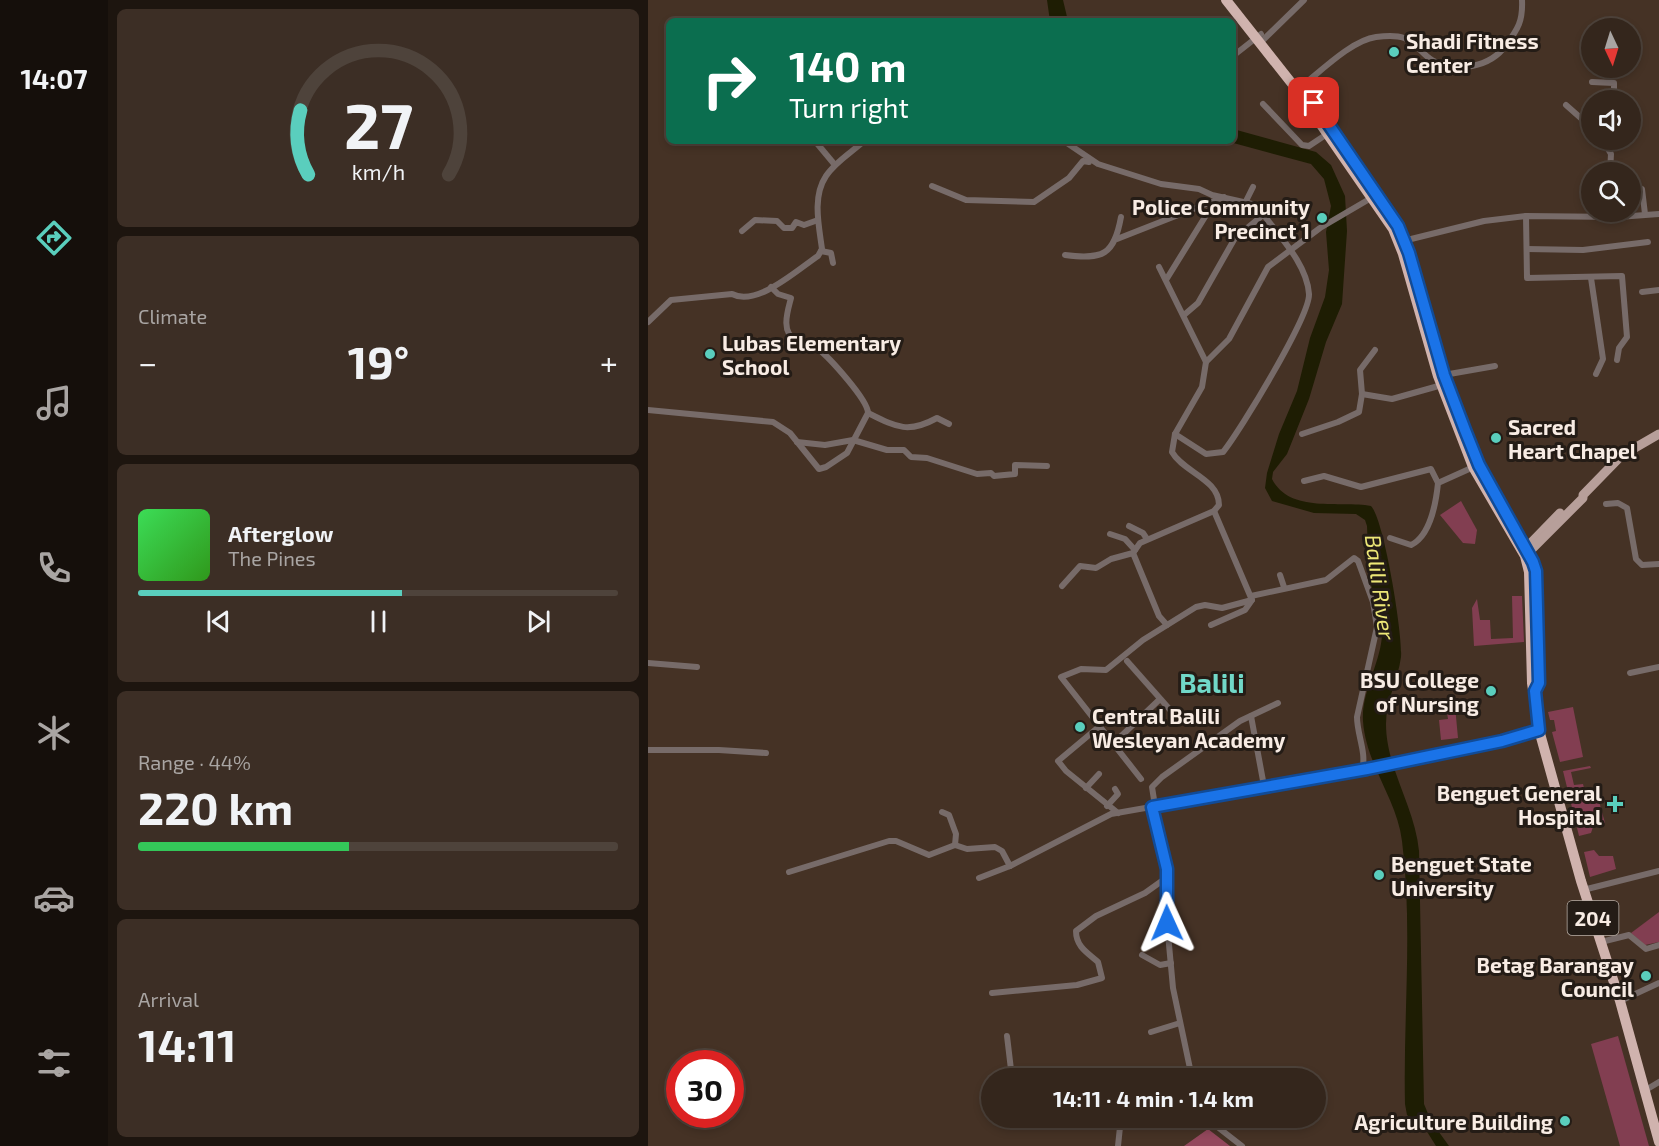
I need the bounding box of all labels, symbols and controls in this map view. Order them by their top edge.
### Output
north arrow [1581,18,1641,78]
map controls [1581,18,1641,222]
place label: Shadi Fitness Center [1406,28,1539,77]
text: 140 m [789,40,906,90]
icon: right [690,42,768,120]
marker: Shadi Fitness Center [1387,45,1401,59]
text: 14:07 [20,62,88,94]
pin [1288,77,1339,128]
icon: arrive [1297,86,1330,119]
text: 27 [343,87,413,162]
button: sound [1581,90,1641,150]
text: Turn right [789,91,909,123]
text: km/h [351,160,405,185]
button: search [1581,162,1641,222]
place label: Police Community Precinct 1 [1132,194,1310,243]
marker: Police Community Precinct 1 [1315,211,1329,225]
icon: directions [33,217,75,259]
text: Climate [138,304,207,328]
place label: Lubas Elementary School [722,330,901,379]
text: 19° [348,334,409,388]
text: − [138,342,157,382]
text: + [600,342,618,382]
marker: Lubas Elementary School [703,347,717,361]
icon: music [33,382,75,424]
place label: Sacred Heart Chapel [1508,414,1637,463]
marker: Sacred Heart Chapel [1489,431,1503,445]
text: Afterglow [228,520,333,546]
water label: Balili River [1361,533,1401,643]
text: The Pines [228,546,316,570]
icon: phone [33,547,75,589]
icon: previous [202,605,235,638]
icon: pause [362,605,395,638]
icon: next [522,605,555,638]
district label: Balili [1179,666,1245,698]
place label: BSU College of Nursing [1360,667,1479,716]
marker: BSU College of Nursing [1484,684,1498,698]
place label: Central Balili Wesleyan Academy [1092,703,1285,753]
icon: climate [33,712,75,754]
marker: Central Balili Wesleyan Academy [1073,720,1087,734]
text: Range · 44% [138,750,251,774]
text: 220 km [138,780,293,834]
place label: Benguet General Hospital [1437,780,1602,829]
marker: Benguet General Hospital [1606,795,1624,813]
place label: Benguet State University [1391,851,1532,901]
marker: Benguet State University [1372,868,1386,882]
icon: car [33,877,75,919]
position arrow [1135,891,1199,955]
road number: 204 [1568,901,1618,935]
place label: Betag Barangay Council [1477,952,1634,1001]
marker: Betag Barangay Council [1639,969,1653,983]
text: Arrival [138,987,199,1011]
text: 14:11 [138,1017,237,1071]
icon: filters [33,1042,75,1084]
speed limit sign: 30 [666,1050,744,1128]
text: 14:11 · 4 min · 1.4 km [1053,1085,1254,1111]
place label: Agriculture Building [1355,1109,1553,1134]
marker: Agriculture Building [1558,1114,1572,1128]

